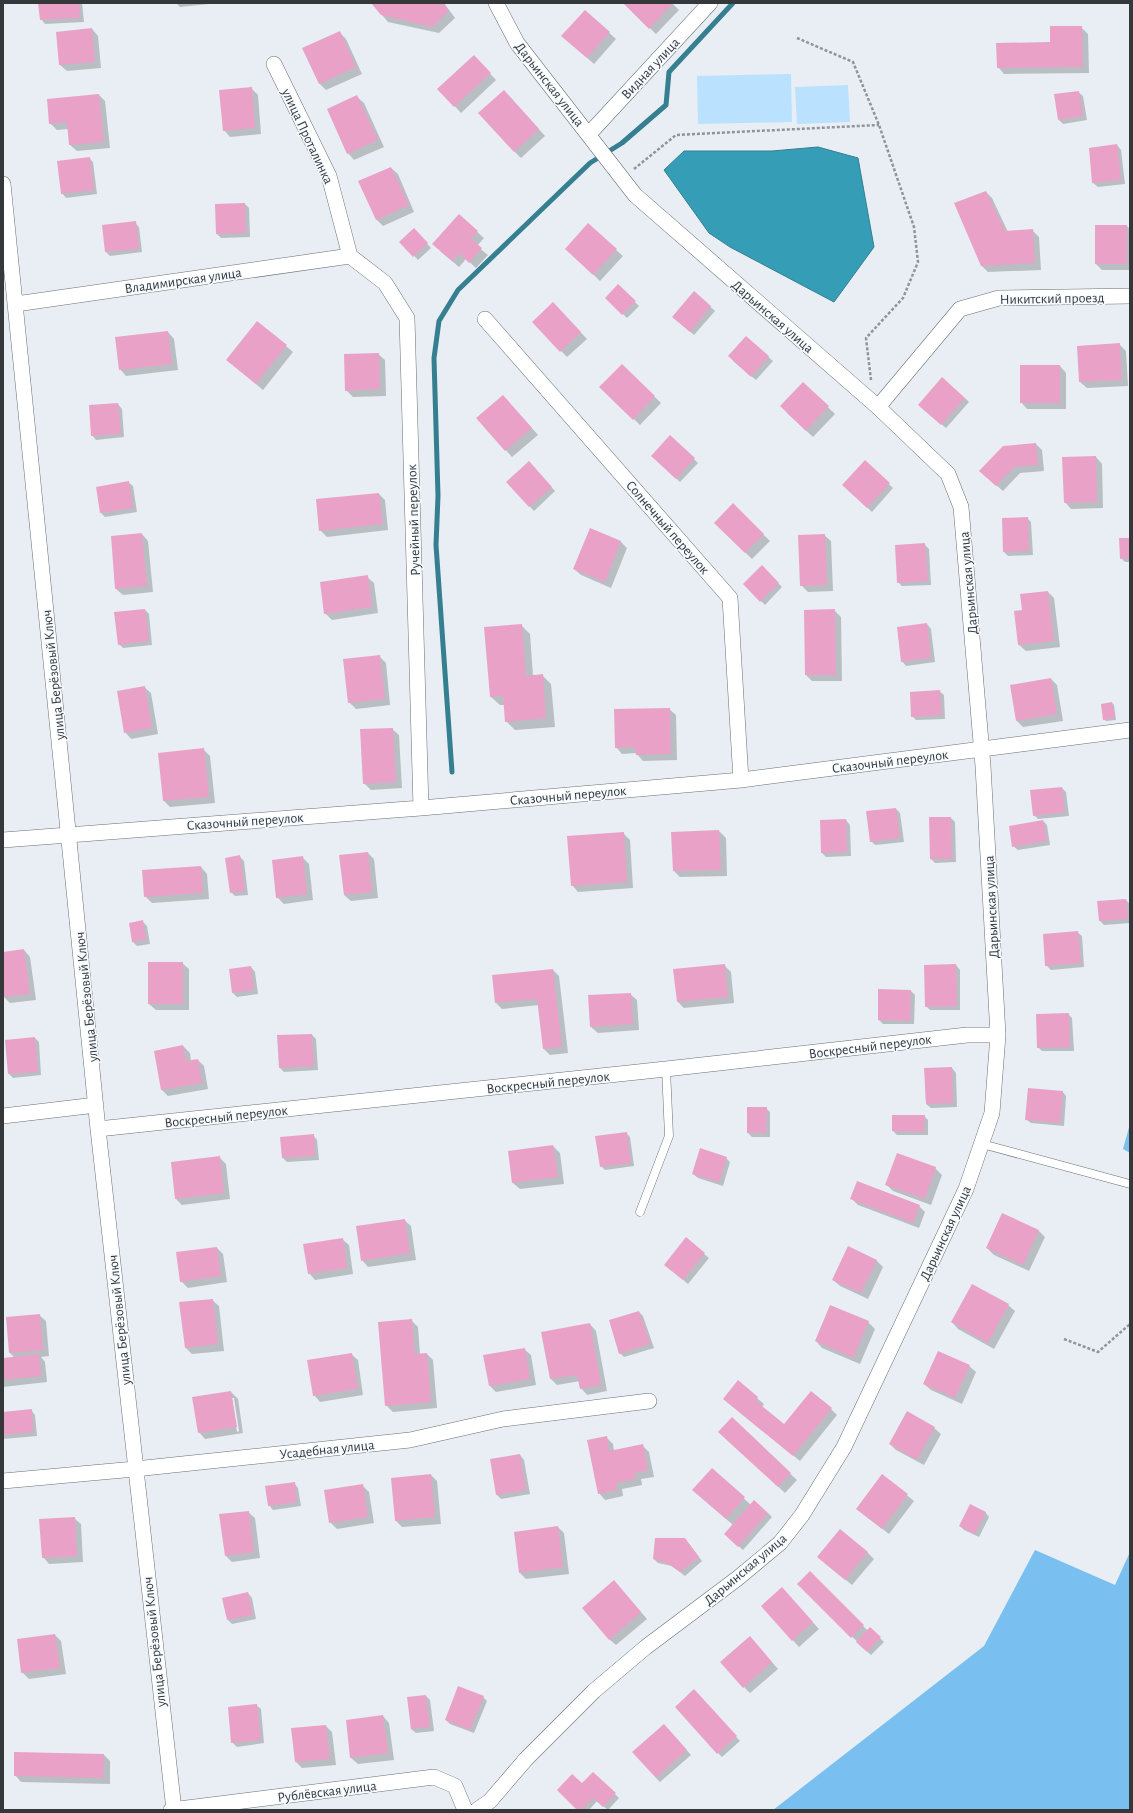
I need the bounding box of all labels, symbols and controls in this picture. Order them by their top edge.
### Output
street label: Видная улица [619,35,683,102]
street label: Дарьинская улица [512,40,587,130]
street label: улица Проталинка [278,86,336,187]
street label: Владимирская улица [124,266,243,296]
street label: Дарьинская улица [729,278,816,356]
street label: Никитский проезд [999,291,1105,307]
street label: Ручейный переулок [405,463,423,576]
street label: Солнечный переулок [623,478,712,578]
street label: Дарьинская улица [957,530,980,635]
street label: улица Берёзовый Ключ [40,609,68,742]
street label: Сказочный переулок [831,748,950,776]
street label: Сказочный переулок [509,784,628,808]
street label: Сказочный переулок [186,811,304,833]
street label: Дарьинская улица [982,854,1002,959]
street label: улица Берёзовый Ключ [73,931,101,1064]
street label: Воскресный переулок [808,1032,933,1061]
street label: Воскресный переулок [486,1070,611,1096]
street label: Воскресный переулок [164,1104,289,1130]
street label: Дарьинская улица [918,1183,974,1283]
street label: улица Берёзовый Ключ [106,1254,134,1387]
street label: Усадебная улица [279,1438,376,1462]
street label: Дарьинская улица [702,1531,790,1608]
street label: улица Берёзовый Ключ [141,1576,169,1709]
street label: Рублёвская улица [277,1779,378,1805]

